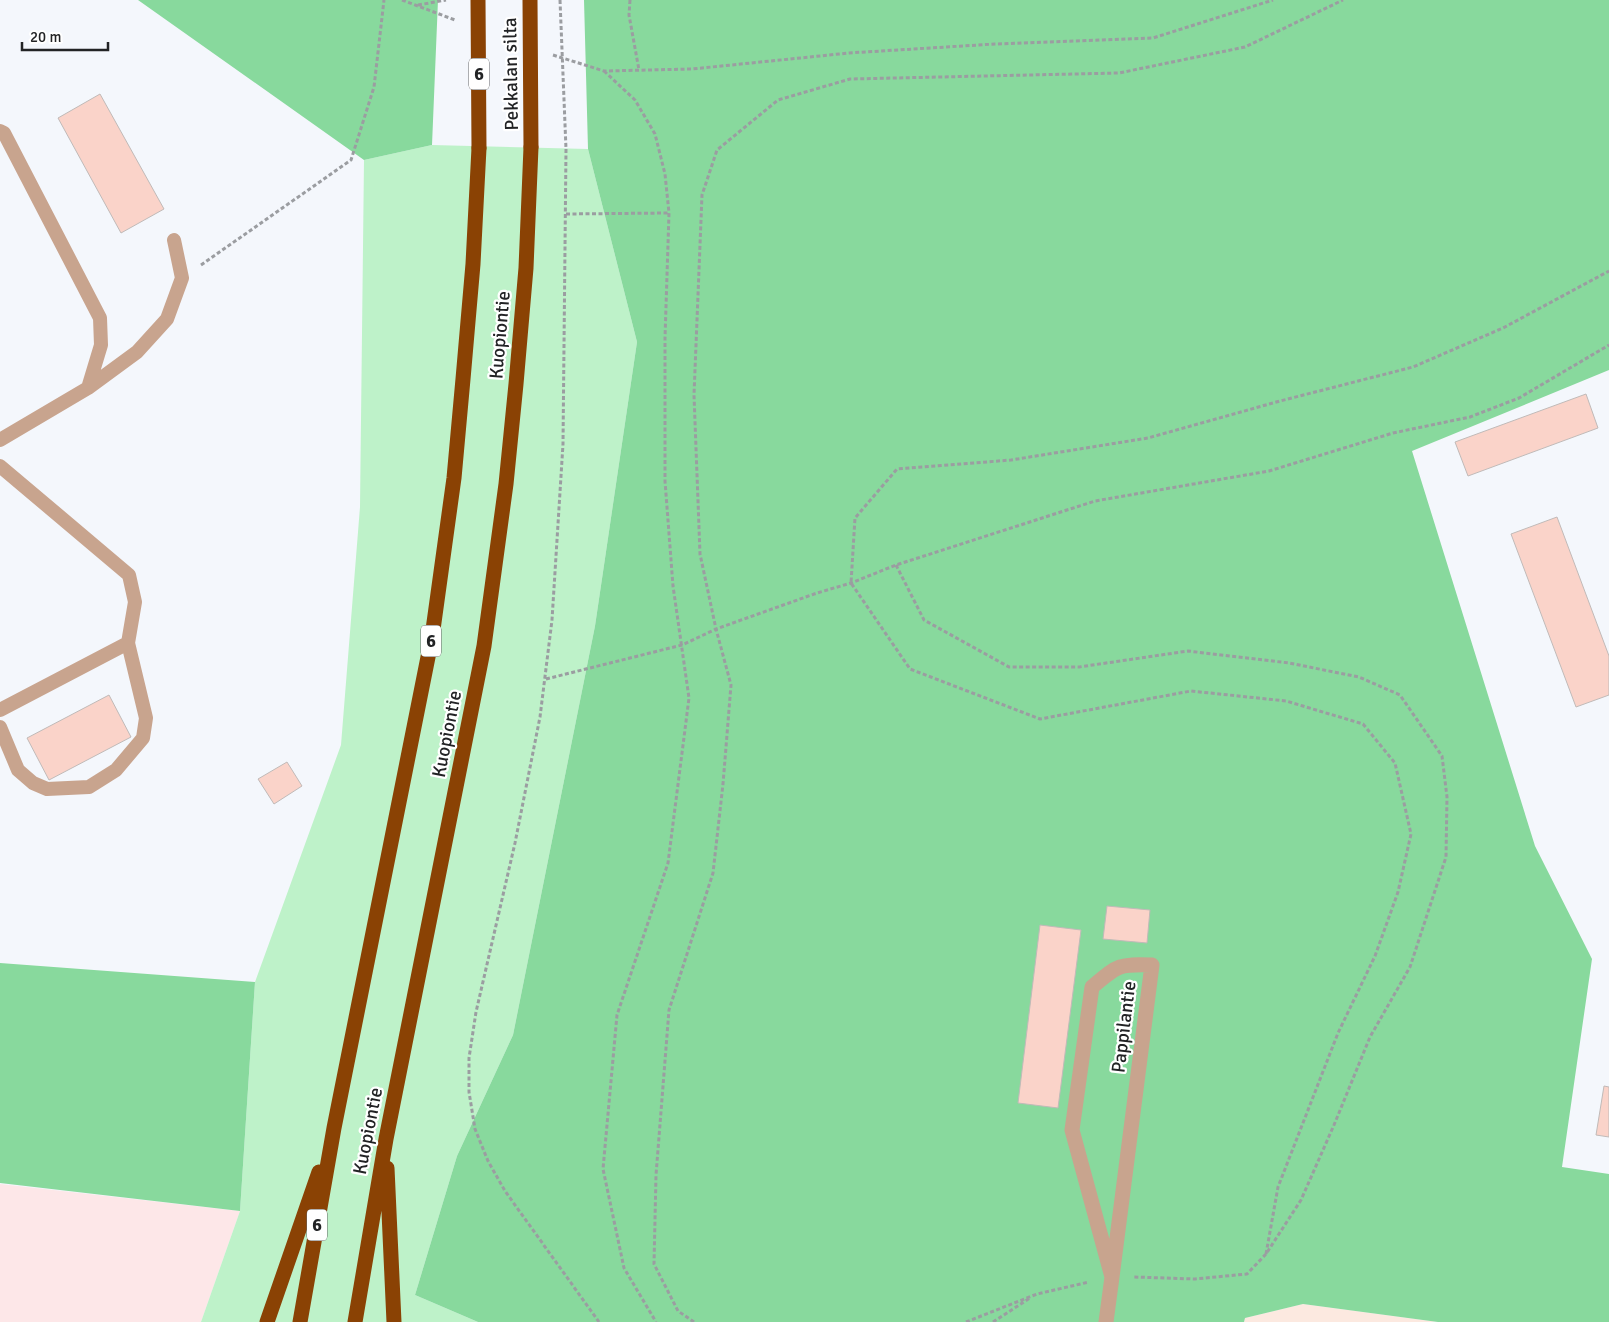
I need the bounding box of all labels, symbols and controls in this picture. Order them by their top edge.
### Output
street label: Pekkalan silta [498,17,524,131]
scale bar [22,20,109,52]
text: 20 m [30,28,61,46]
road number: 6 [469,59,489,90]
street label: Kuopiontie [484,290,516,380]
road number: 6 [421,626,441,656]
street label: Kuopiontie [427,688,467,780]
street label: Pappilantie [1106,980,1142,1074]
street label: Kuopiontie [348,1085,388,1177]
road number: 6 [307,1210,327,1240]

